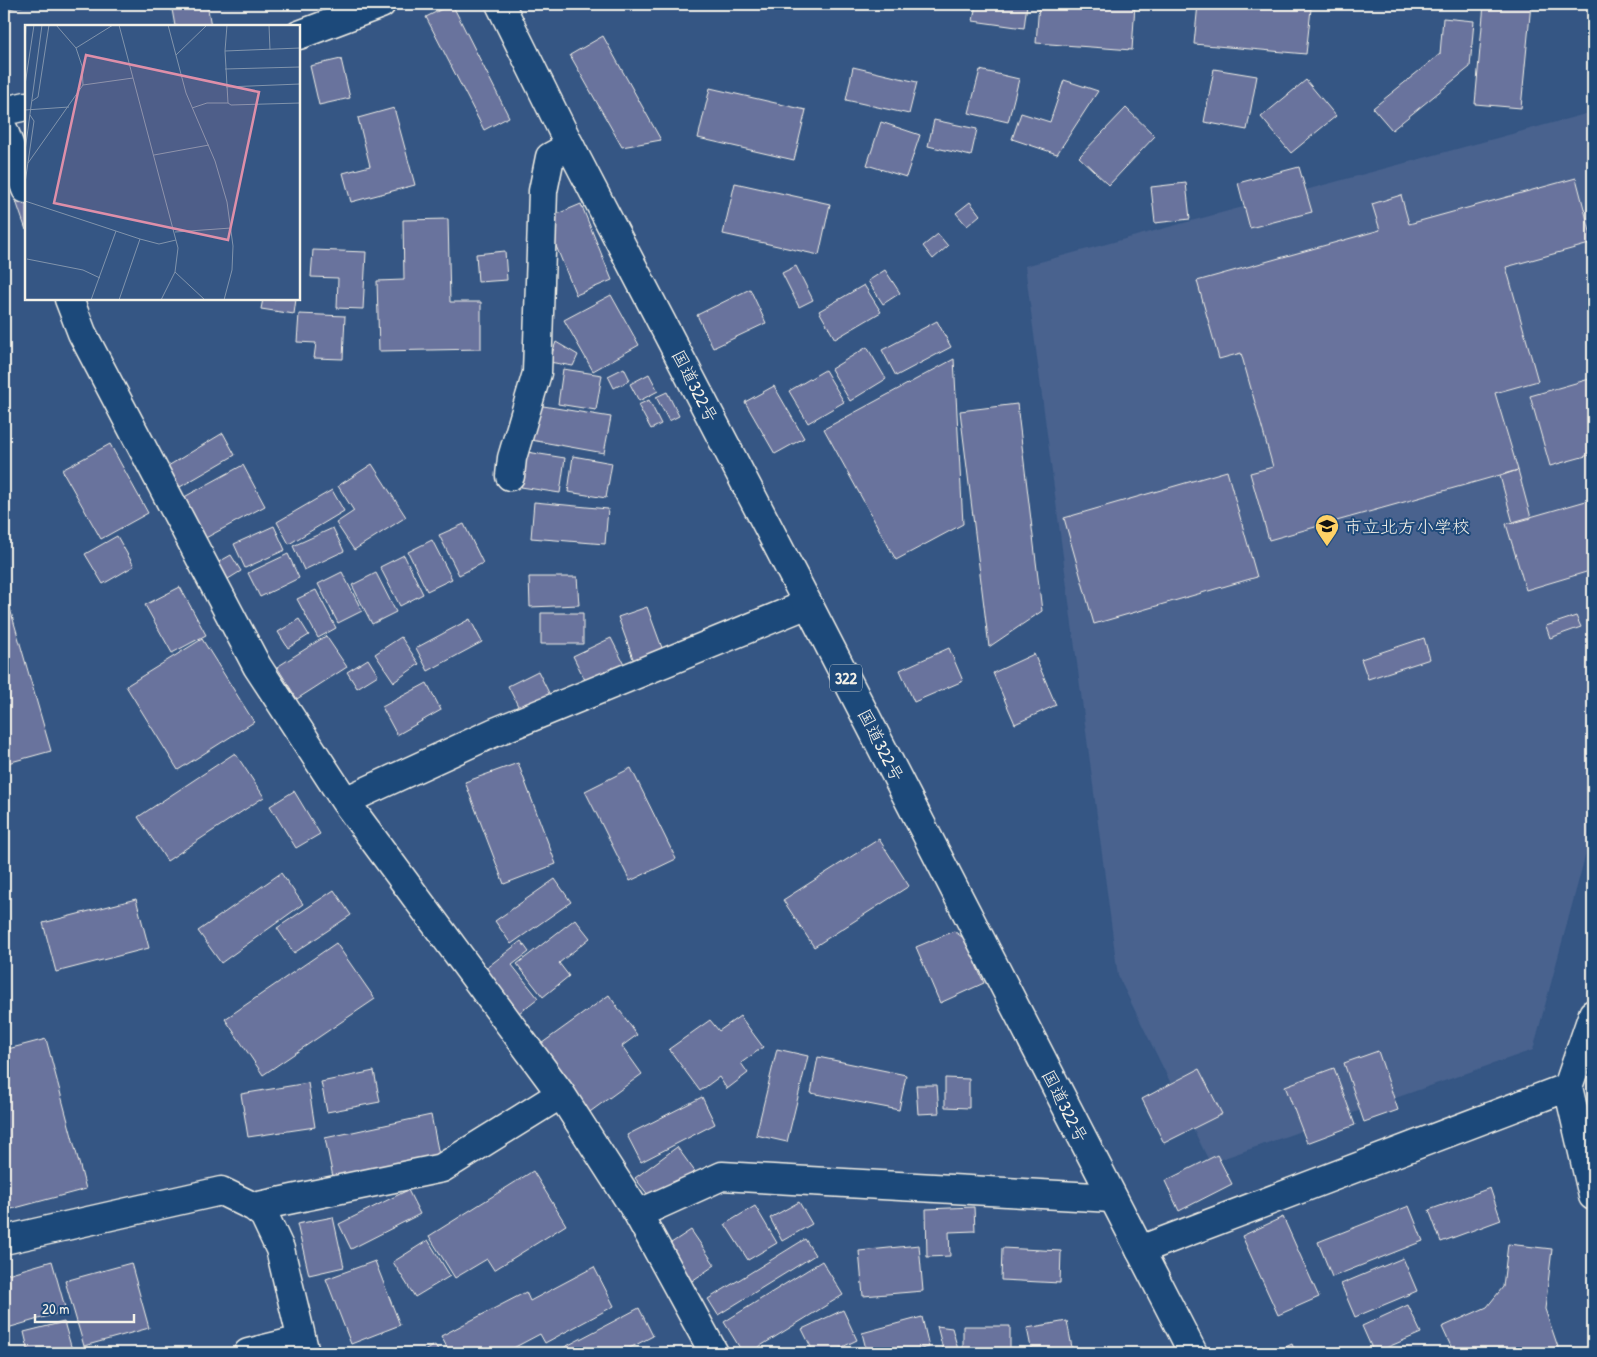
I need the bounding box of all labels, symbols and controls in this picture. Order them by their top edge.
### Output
inset map [25,25,300,300]
street label: 国道322号 [666,345,724,427]
school or university icon: 市立北方小学校 [1314,513,1340,547]
place label: 市立北方小学校 [1344,514,1470,539]
road number: 322 [830,664,862,691]
street label: 国道322号 [852,704,910,786]
street label: 国道322号 [1036,1065,1094,1147]
scale bar [35,1292,134,1324]
text: 20 m [42,1298,69,1319]

